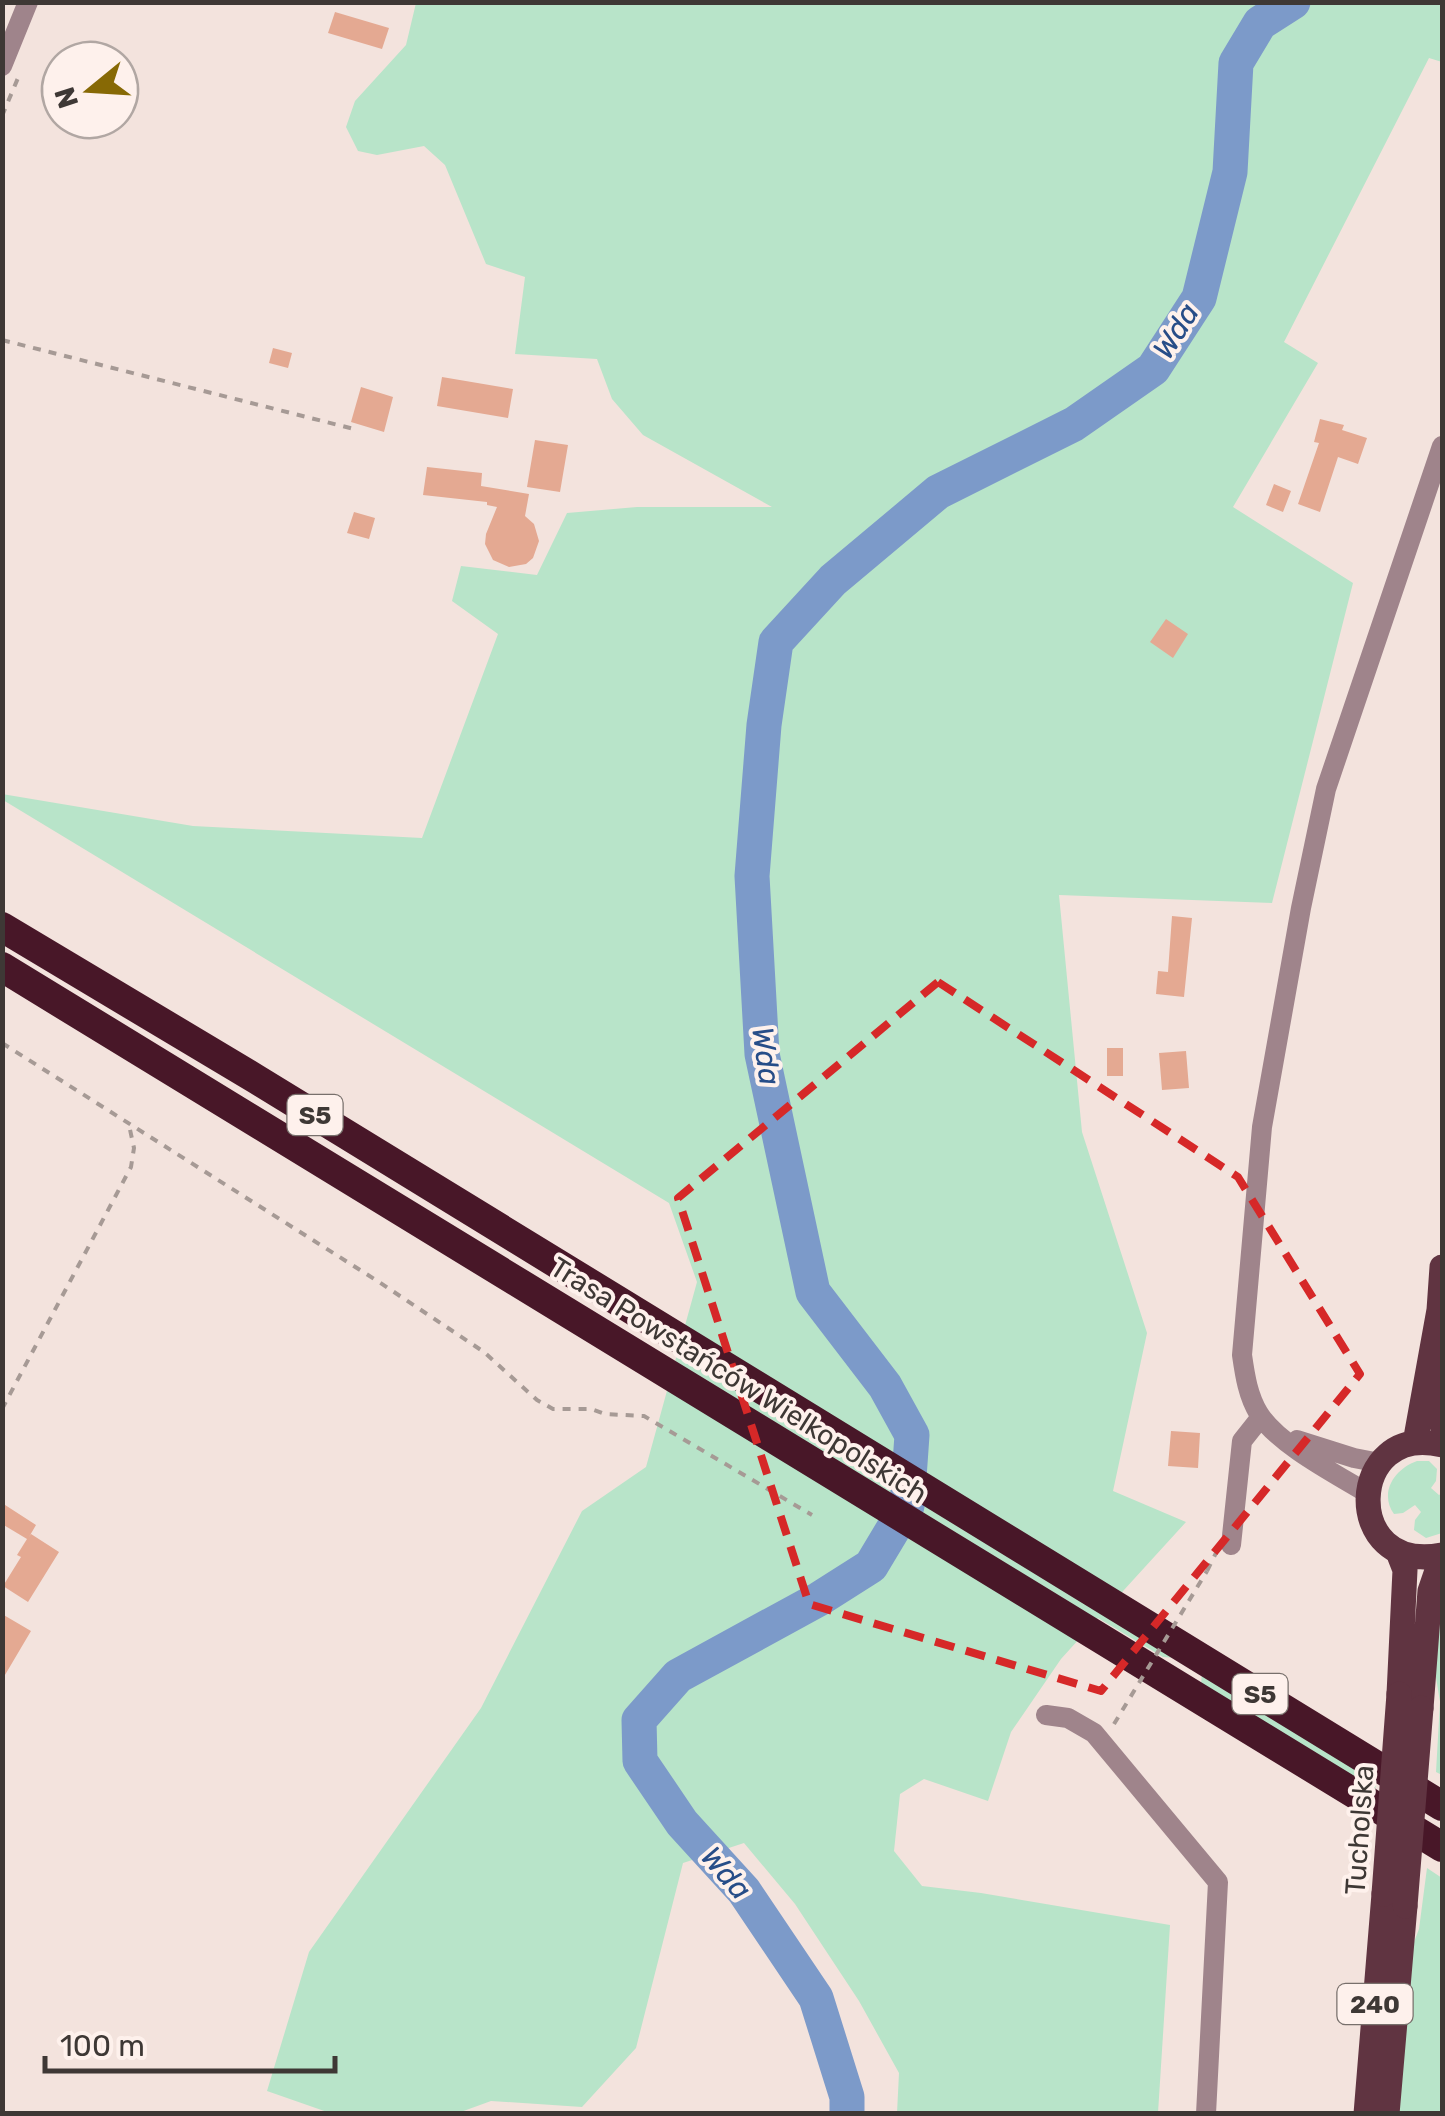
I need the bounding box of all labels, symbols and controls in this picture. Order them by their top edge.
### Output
north arrow [40,40,140,140]
text: N [48,83,86,112]
water label: Wda [1145,297,1207,365]
water label: Wda [744,1024,788,1088]
road number: S5 [288,1095,342,1135]
street label: Trasa Powstańców Wielkopolskich [544,1250,933,1510]
road number: S5 [1232,1674,1288,1714]
street label: Tucholska [1339,1764,1380,1896]
water label: Wda [693,1839,759,1907]
road number: 240 [1338,1984,1412,2024]
scale bar [45,2011,335,2073]
text: 100 m [60,2028,145,2064]

